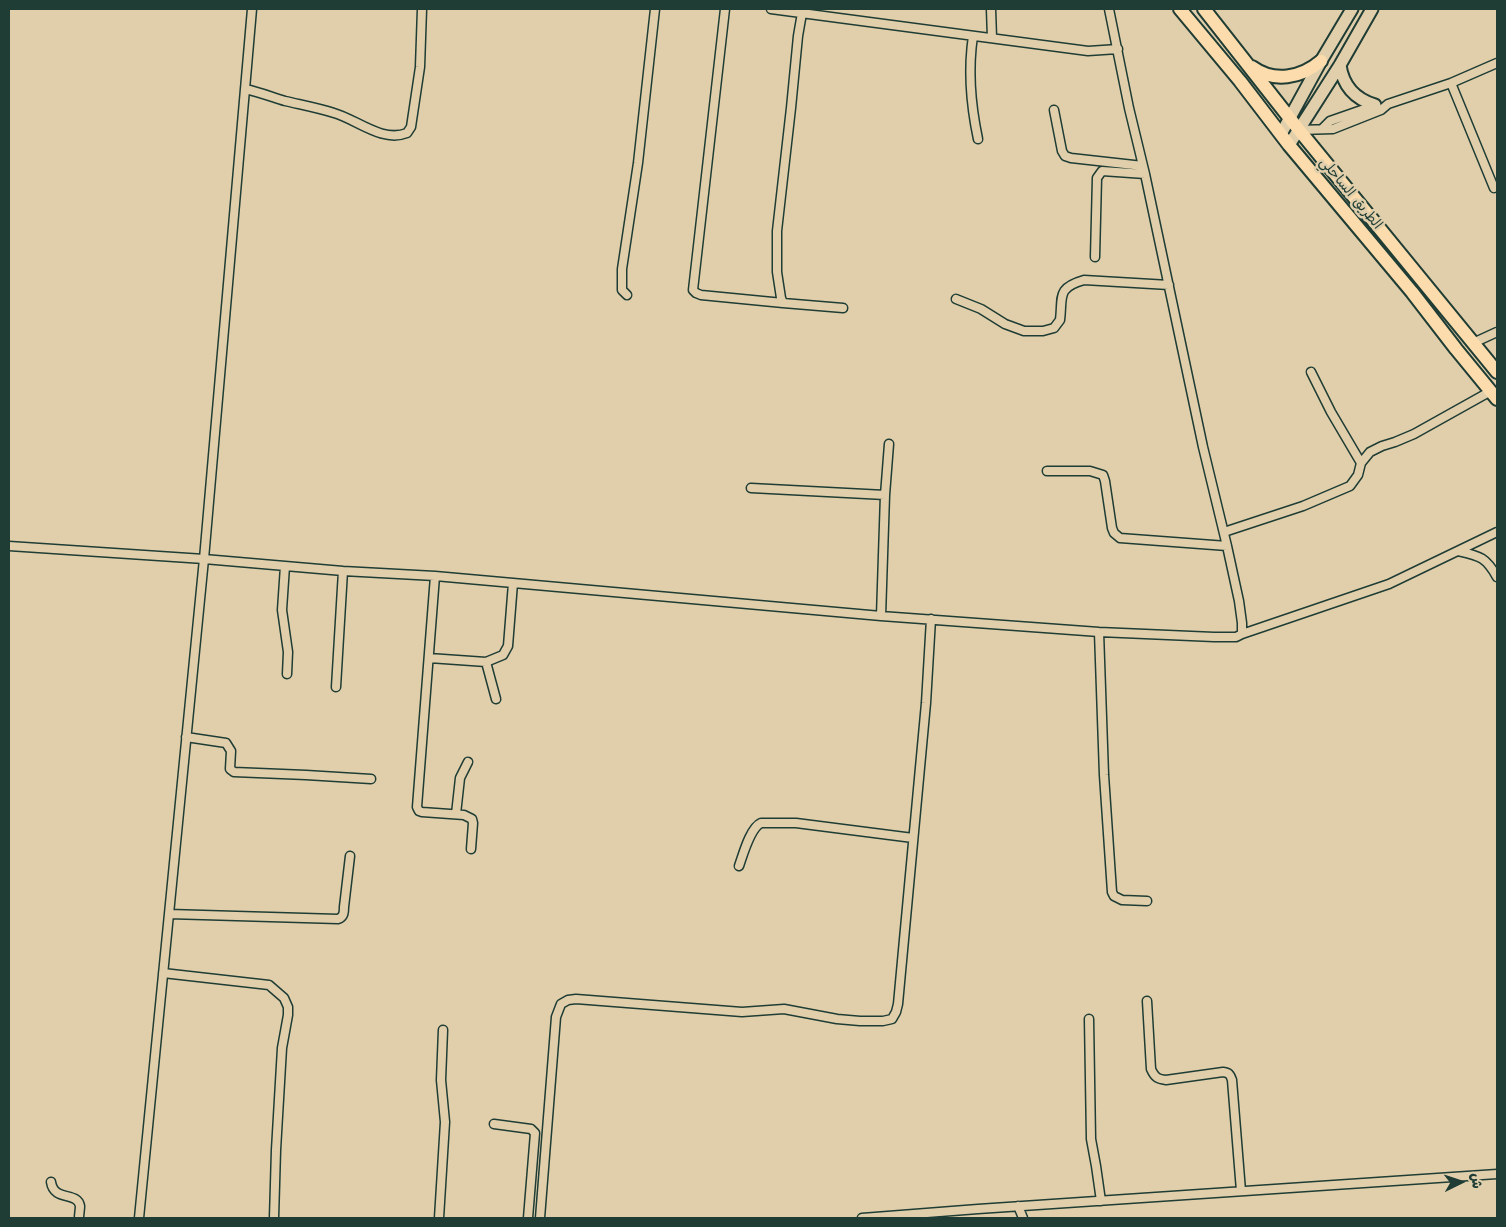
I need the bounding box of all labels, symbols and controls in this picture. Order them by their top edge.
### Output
street label: الطريق الساحلي [1315,155,1385,233]
north arrow [1436,1157,1486,1207]
text: ش [1465,1173,1486,1189]

